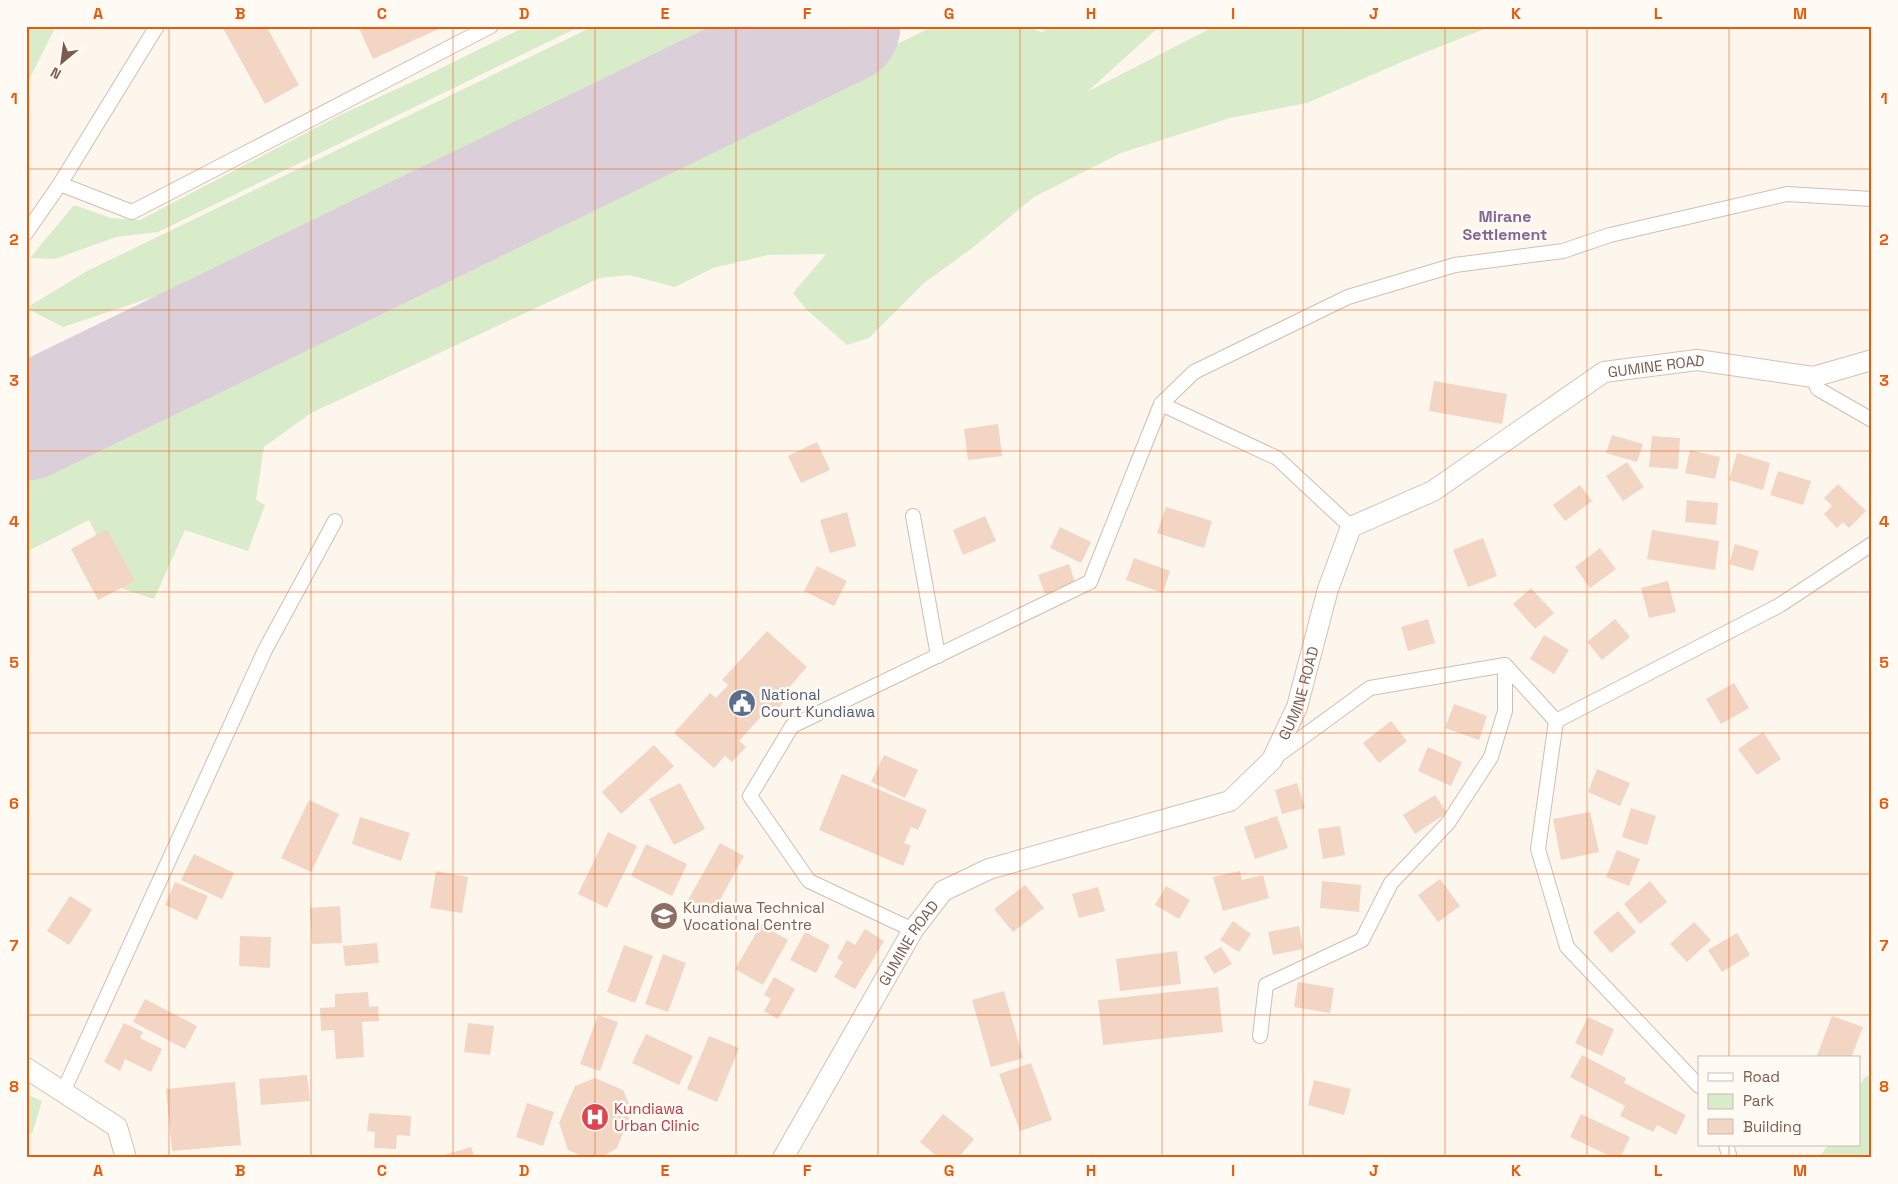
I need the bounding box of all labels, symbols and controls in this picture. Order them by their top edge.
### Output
text: A [93,3,103,24]
text: B [235,3,245,24]
text: C [377,3,387,24]
text: D [519,3,529,24]
text: E [661,3,670,24]
text: F [803,3,812,24]
text: G [944,3,954,24]
text: H [1086,3,1096,24]
text: I [1231,3,1235,24]
text: J [1369,3,1379,24]
text: K [1511,3,1521,24]
text: L [1654,3,1663,24]
text: M [1793,3,1807,24]
north arrow [38,38,88,88]
text: N [47,63,64,84]
text: 1 [10,88,18,109]
text: 1 [1880,88,1888,109]
district label: Mirane Settlement [1463,206,1547,245]
text: 2 [9,229,19,250]
text: 2 [1879,229,1889,250]
street label: GUMINE ROAD [1607,350,1706,381]
text: 3 [9,370,19,391]
text: 3 [1879,370,1889,391]
text: 4 [9,511,19,532]
text: 4 [1879,511,1889,532]
street label: GUMINE ROAD [1273,644,1322,743]
text: 5 [9,652,19,673]
text: 5 [1879,652,1889,673]
place label: National Court Kundiawa [761,685,876,721]
public building icon: National Court Kundiawa [727,688,757,718]
text: 6 [9,793,19,814]
text: 6 [1879,793,1889,814]
street label: GUMINE ROAD [874,896,942,989]
place label: Kundiawa Technical Vocational Centre [683,898,825,934]
school or university icon: Kundiawa Technical Vocational Centre [649,901,679,931]
text: 7 [10,935,19,956]
text: 7 [1880,935,1889,956]
legend [1698,1056,1860,1146]
text: Road [1743,1067,1780,1086]
text: 8 [9,1076,19,1097]
text: 8 [1879,1076,1889,1097]
text: Park [1743,1091,1774,1110]
place label: Kundiawa Urban Clinic [614,1099,700,1135]
hospital icon: Kundiawa Urban Clinic [580,1102,610,1132]
text: Building [1743,1117,1802,1136]
text: A [93,1160,103,1181]
text: B [235,1160,245,1181]
text: C [377,1160,387,1181]
text: D [519,1160,529,1181]
text: E [661,1160,670,1181]
text: F [803,1160,812,1181]
text: G [944,1160,954,1181]
text: H [1086,1160,1096,1181]
text: I [1231,1160,1235,1181]
text: J [1369,1160,1379,1181]
text: K [1511,1160,1521,1181]
text: L [1654,1160,1663,1181]
text: M [1793,1160,1807,1181]

